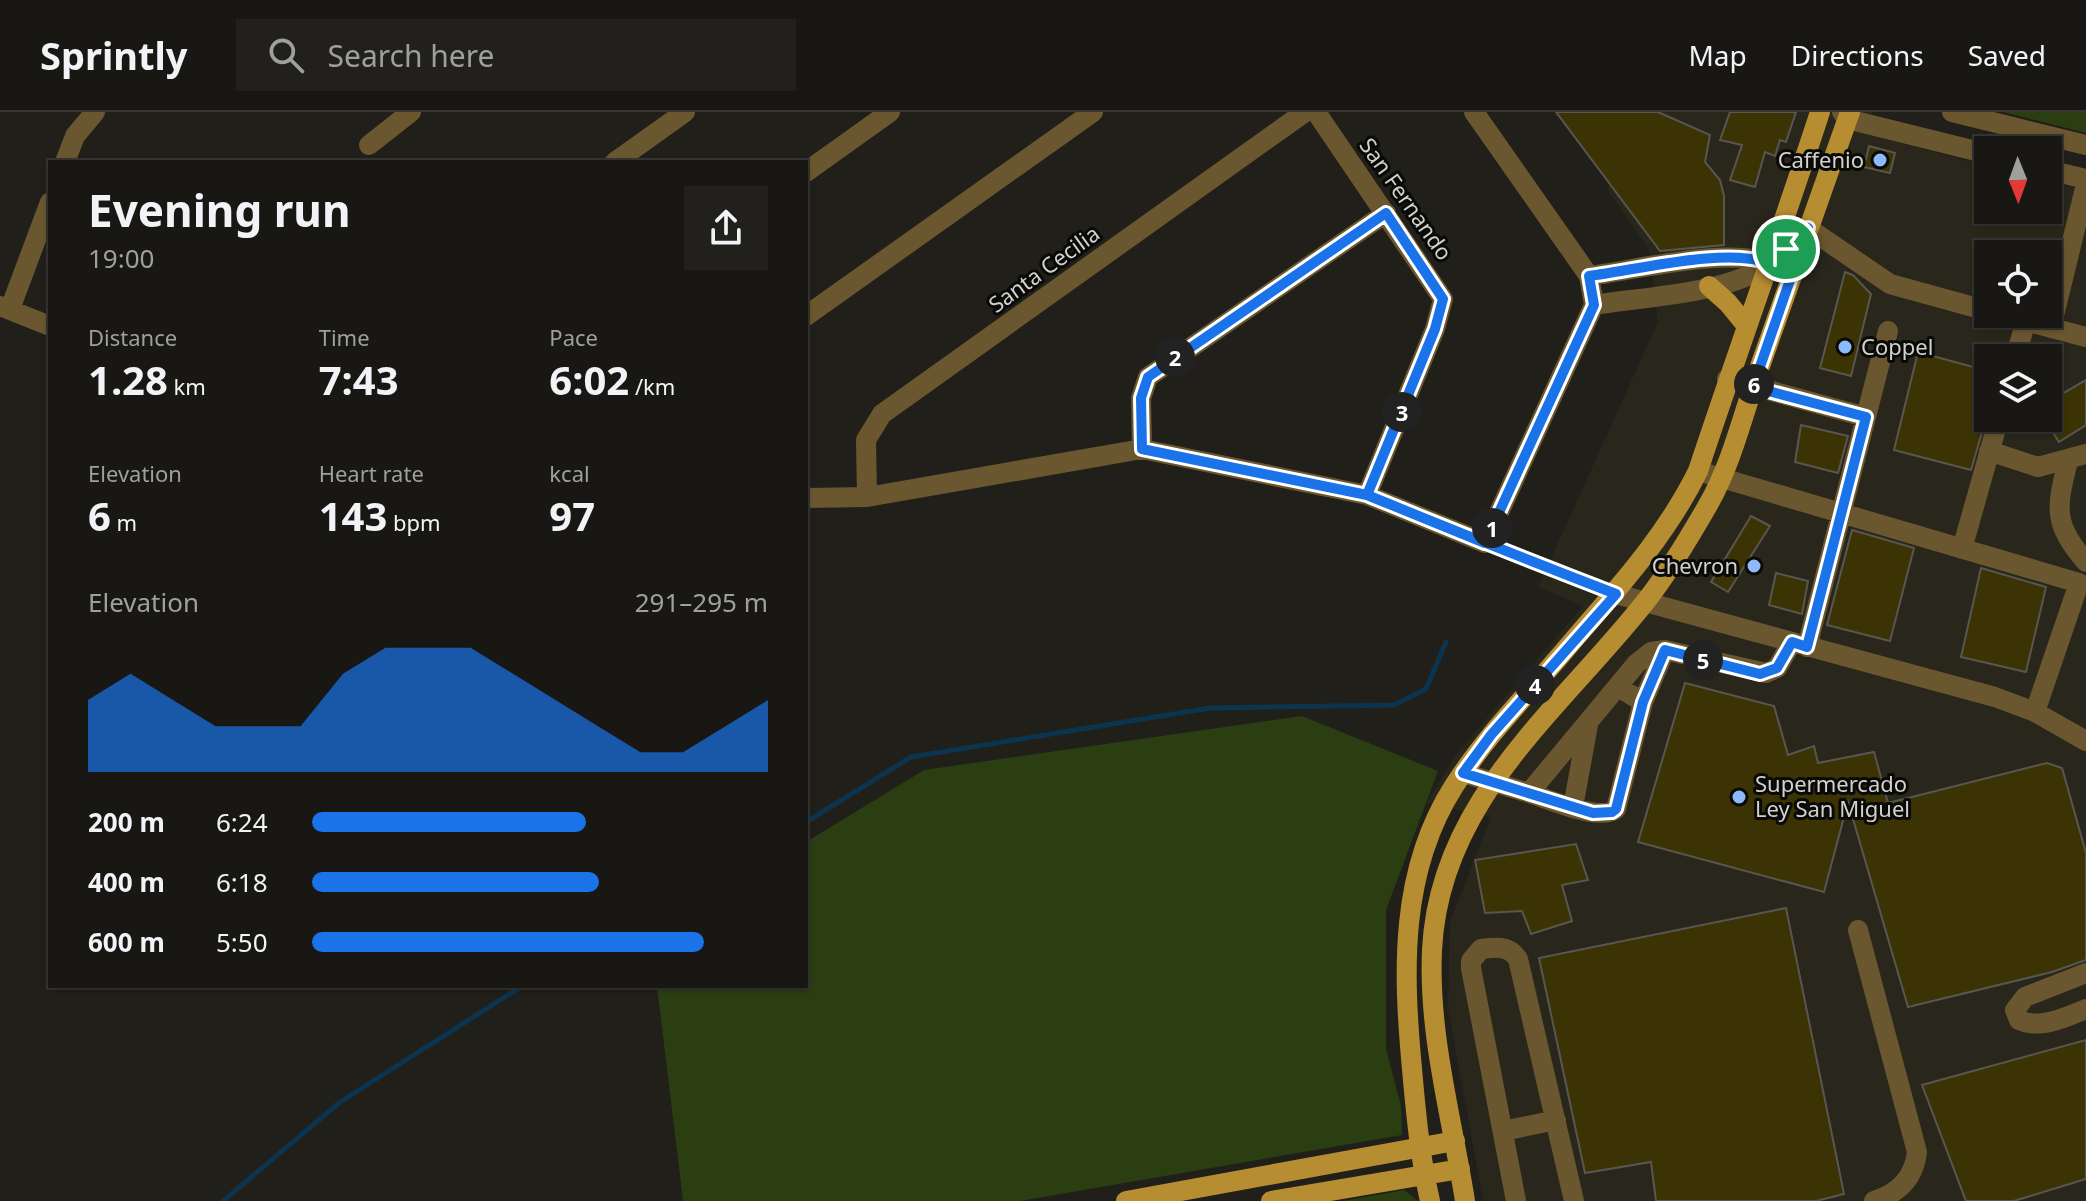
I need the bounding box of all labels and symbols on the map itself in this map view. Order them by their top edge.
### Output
street label: San Fernando [1354,131,1460,266]
north arrow [1974,136,2062,224]
place label: Caffenio [1778,144,1864,174]
marker: Caffenio [1871,151,1889,169]
pin [1752,215,1820,283]
street label: Santa Cecilia [982,218,1105,319]
place label: Coppel [1861,331,1933,361]
pin: 2 [1155,337,1195,377]
marker: Coppel [1836,338,1854,356]
pin: 6 [1734,364,1774,404]
pin: 3 [1382,392,1422,432]
pin: 1 [1472,508,1512,548]
place label: Chevron [1652,550,1738,580]
marker: Chevron [1745,557,1763,575]
pin: 5 [1683,640,1723,680]
pin: 4 [1515,665,1555,705]
place label: Supermercado Ley San Miguel [1755,768,1910,823]
marker: Supermercado Ley San Miguel [1730,788,1748,806]

